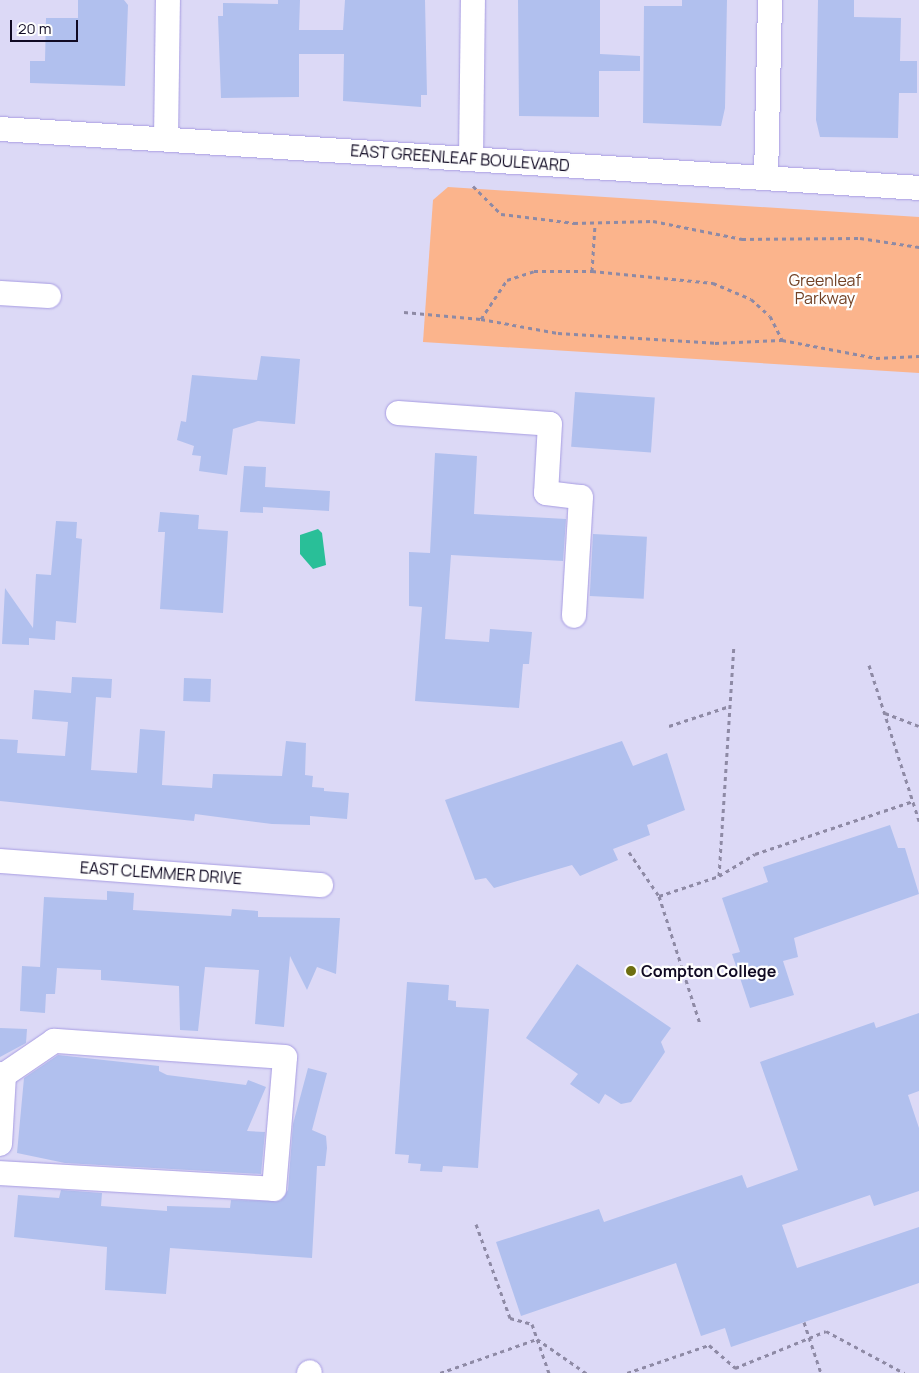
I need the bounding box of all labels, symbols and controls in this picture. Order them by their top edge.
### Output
scale bar [12,10,80,42]
text: 20 m [18,18,51,39]
street label: EAST GREENLEAF BOULEVARD [350,141,570,175]
park label: Greenleaf Parkway [789,270,861,308]
street label: EAST CLEMMER DRIVE [79,858,243,888]
place label: Compton College [641,961,776,981]
marker: Compton College [625,965,637,977]

